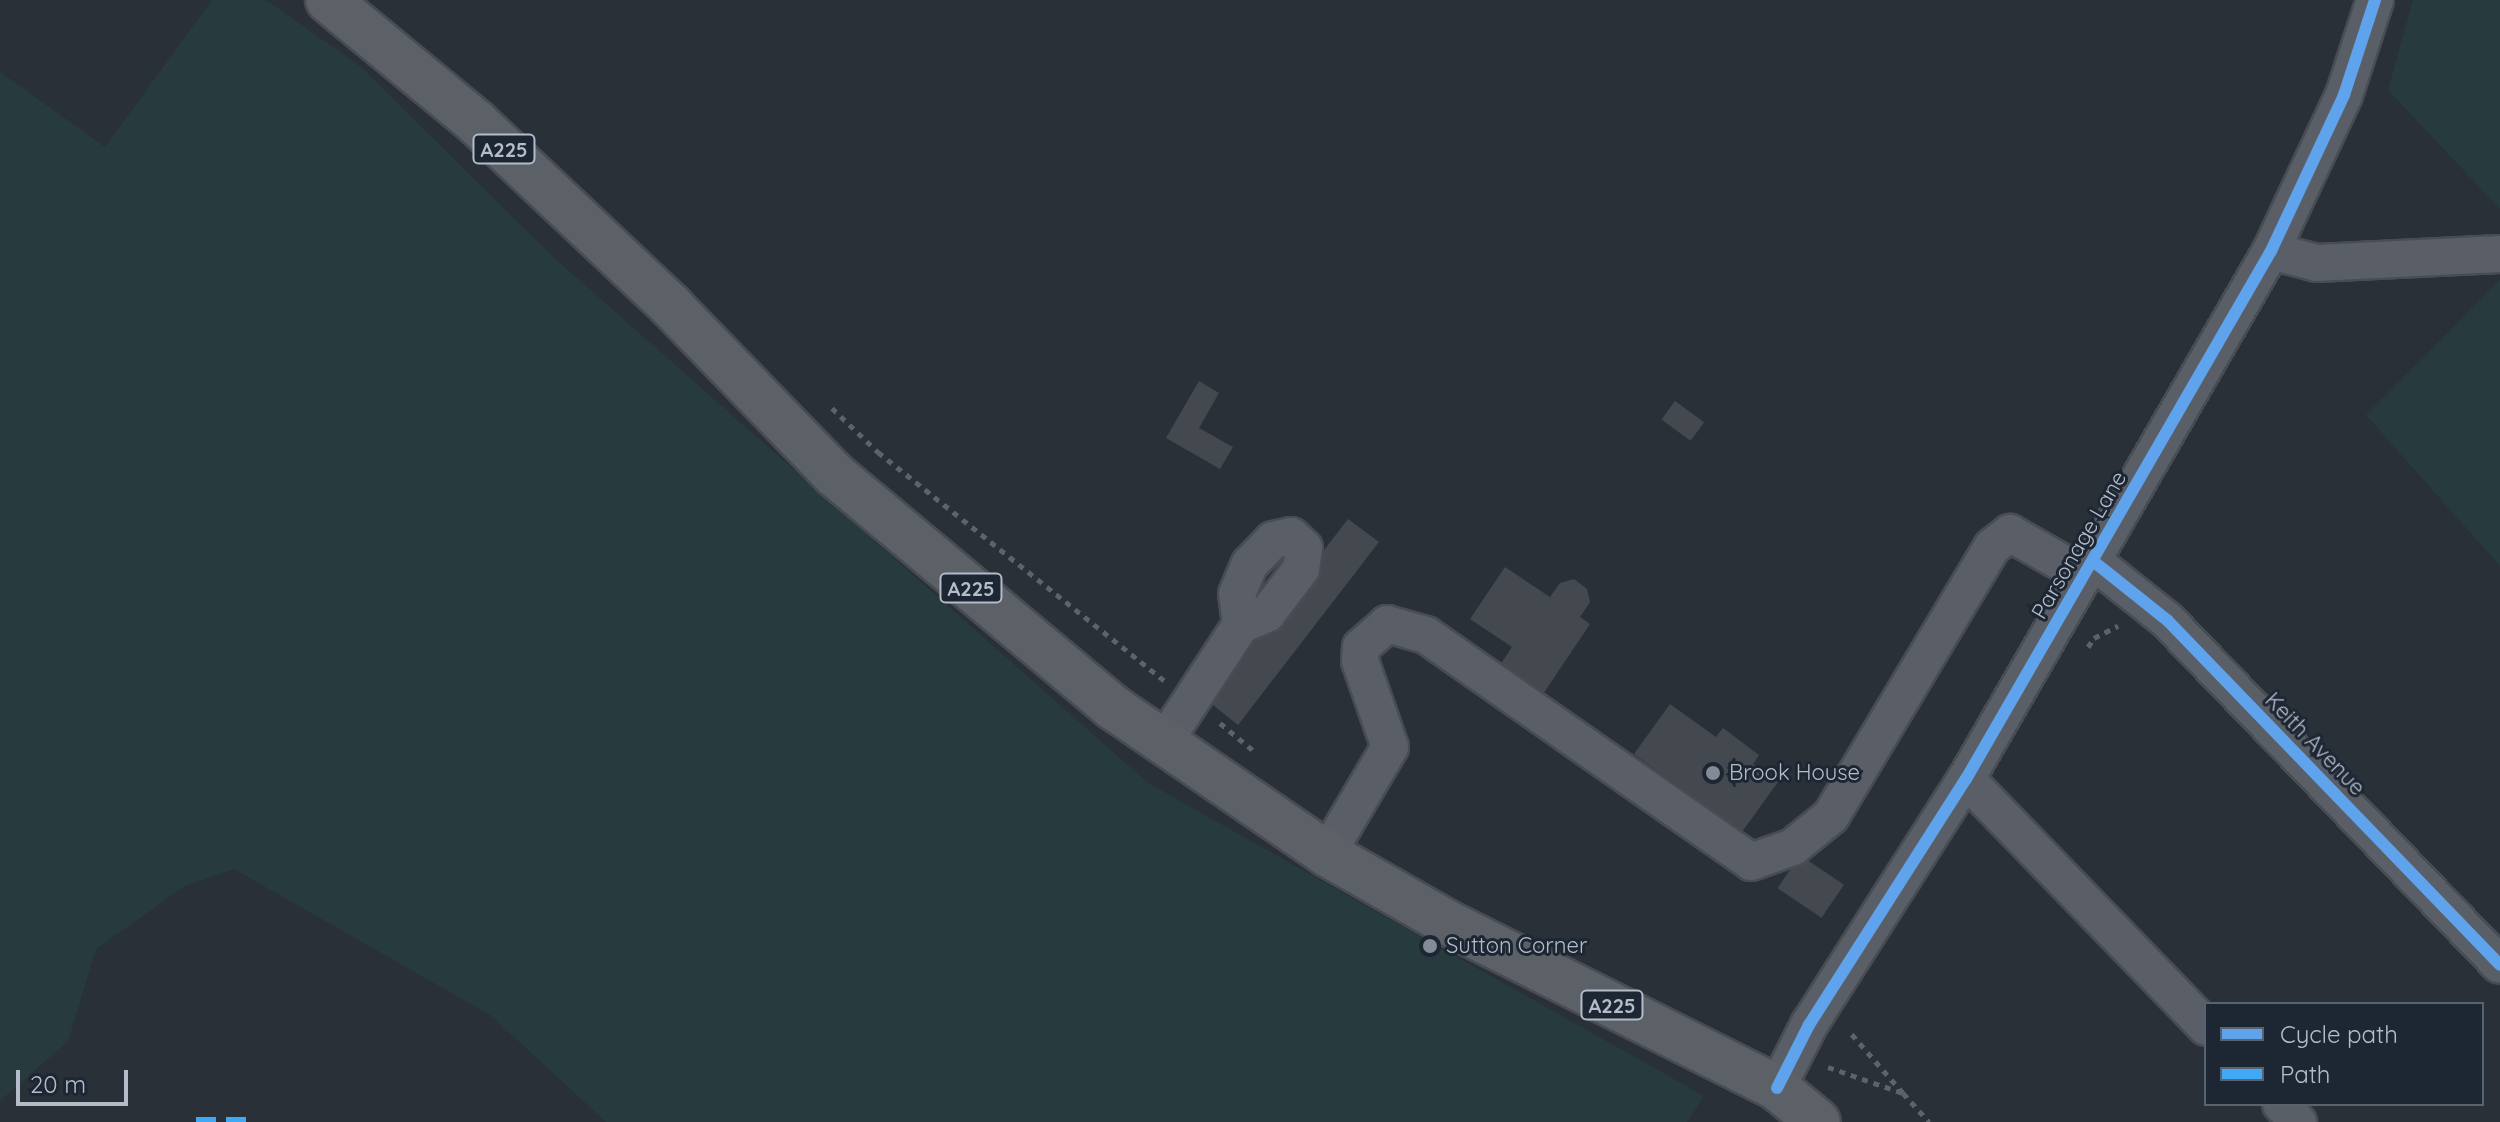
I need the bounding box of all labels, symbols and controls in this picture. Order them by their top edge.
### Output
road number: A225 [472,133,536,165]
street label: Parsonage Lane [2026,466,2132,624]
road number: A225 [939,572,1003,604]
street label: Keith Avenue [2259,687,2371,801]
place label: Brook House [1729,760,1860,786]
marker: Brook House [1704,764,1722,782]
place label: Sutton Corner [1446,933,1587,959]
marker: Sutton Corner [1421,937,1439,955]
road number: A225 [1580,989,1644,1021]
legend [2204,1002,2484,1106]
text: Cycle path [2280,1019,2398,1049]
scale bar [20,1054,132,1104]
text: Path [2280,1059,2331,1089]
text: 20 m [30,1069,86,1099]

